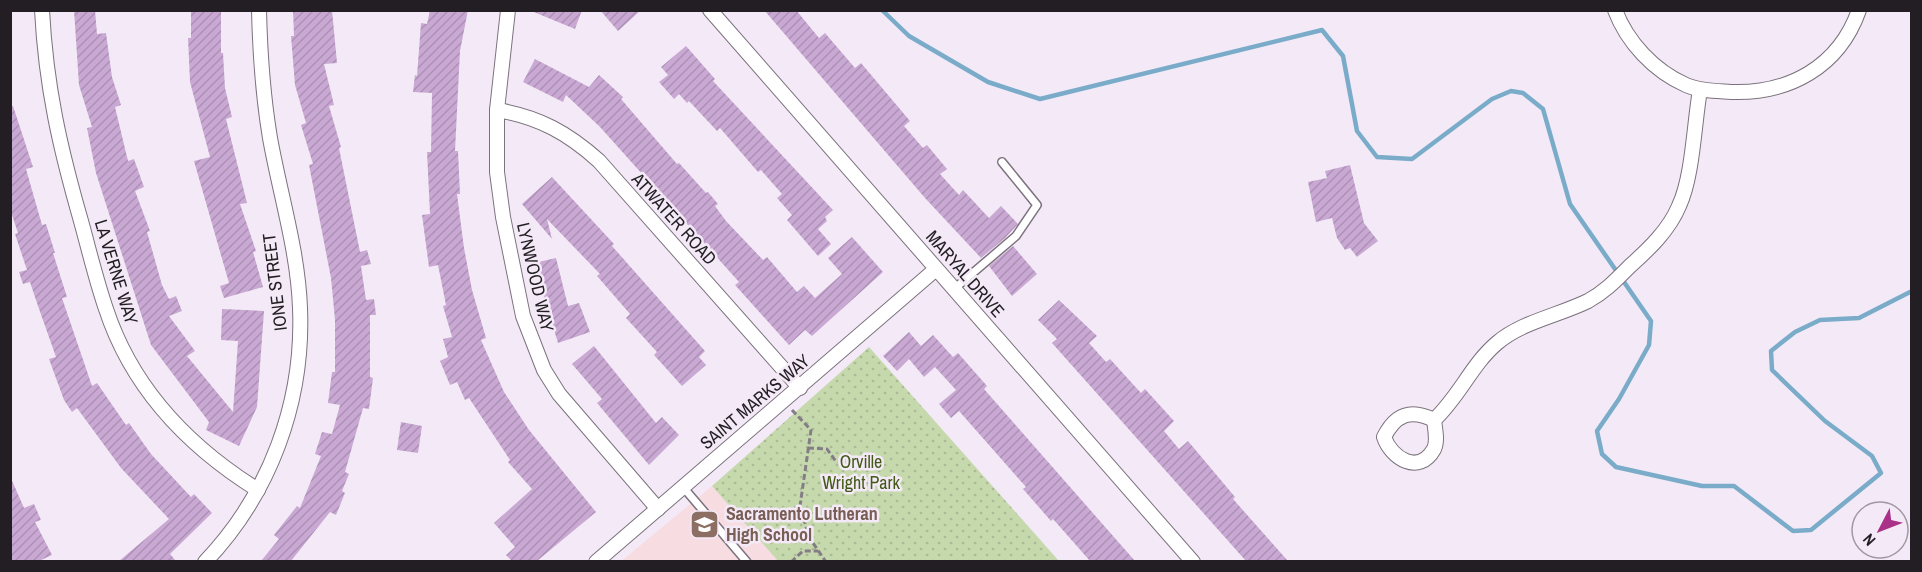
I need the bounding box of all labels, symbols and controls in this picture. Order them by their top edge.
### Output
street label: ATWATER ROAD [626,166,723,270]
street label: LA VERNE WAY [89,216,144,327]
street label: LYNWOOD WAY [511,220,560,334]
street label: MARYAL DRIVE [921,225,1010,323]
street label: IONE STREET [256,232,293,332]
street label: SAINT MARKS WAY [695,348,815,455]
park label: Orville Wright Park [822,449,900,495]
north arrow [1850,500,1910,560]
place label: Sacramento Lutheran High School [726,501,878,547]
school or university icon: Sacramento Lutheran High School [689,508,721,540]
text: N [1858,529,1880,551]

